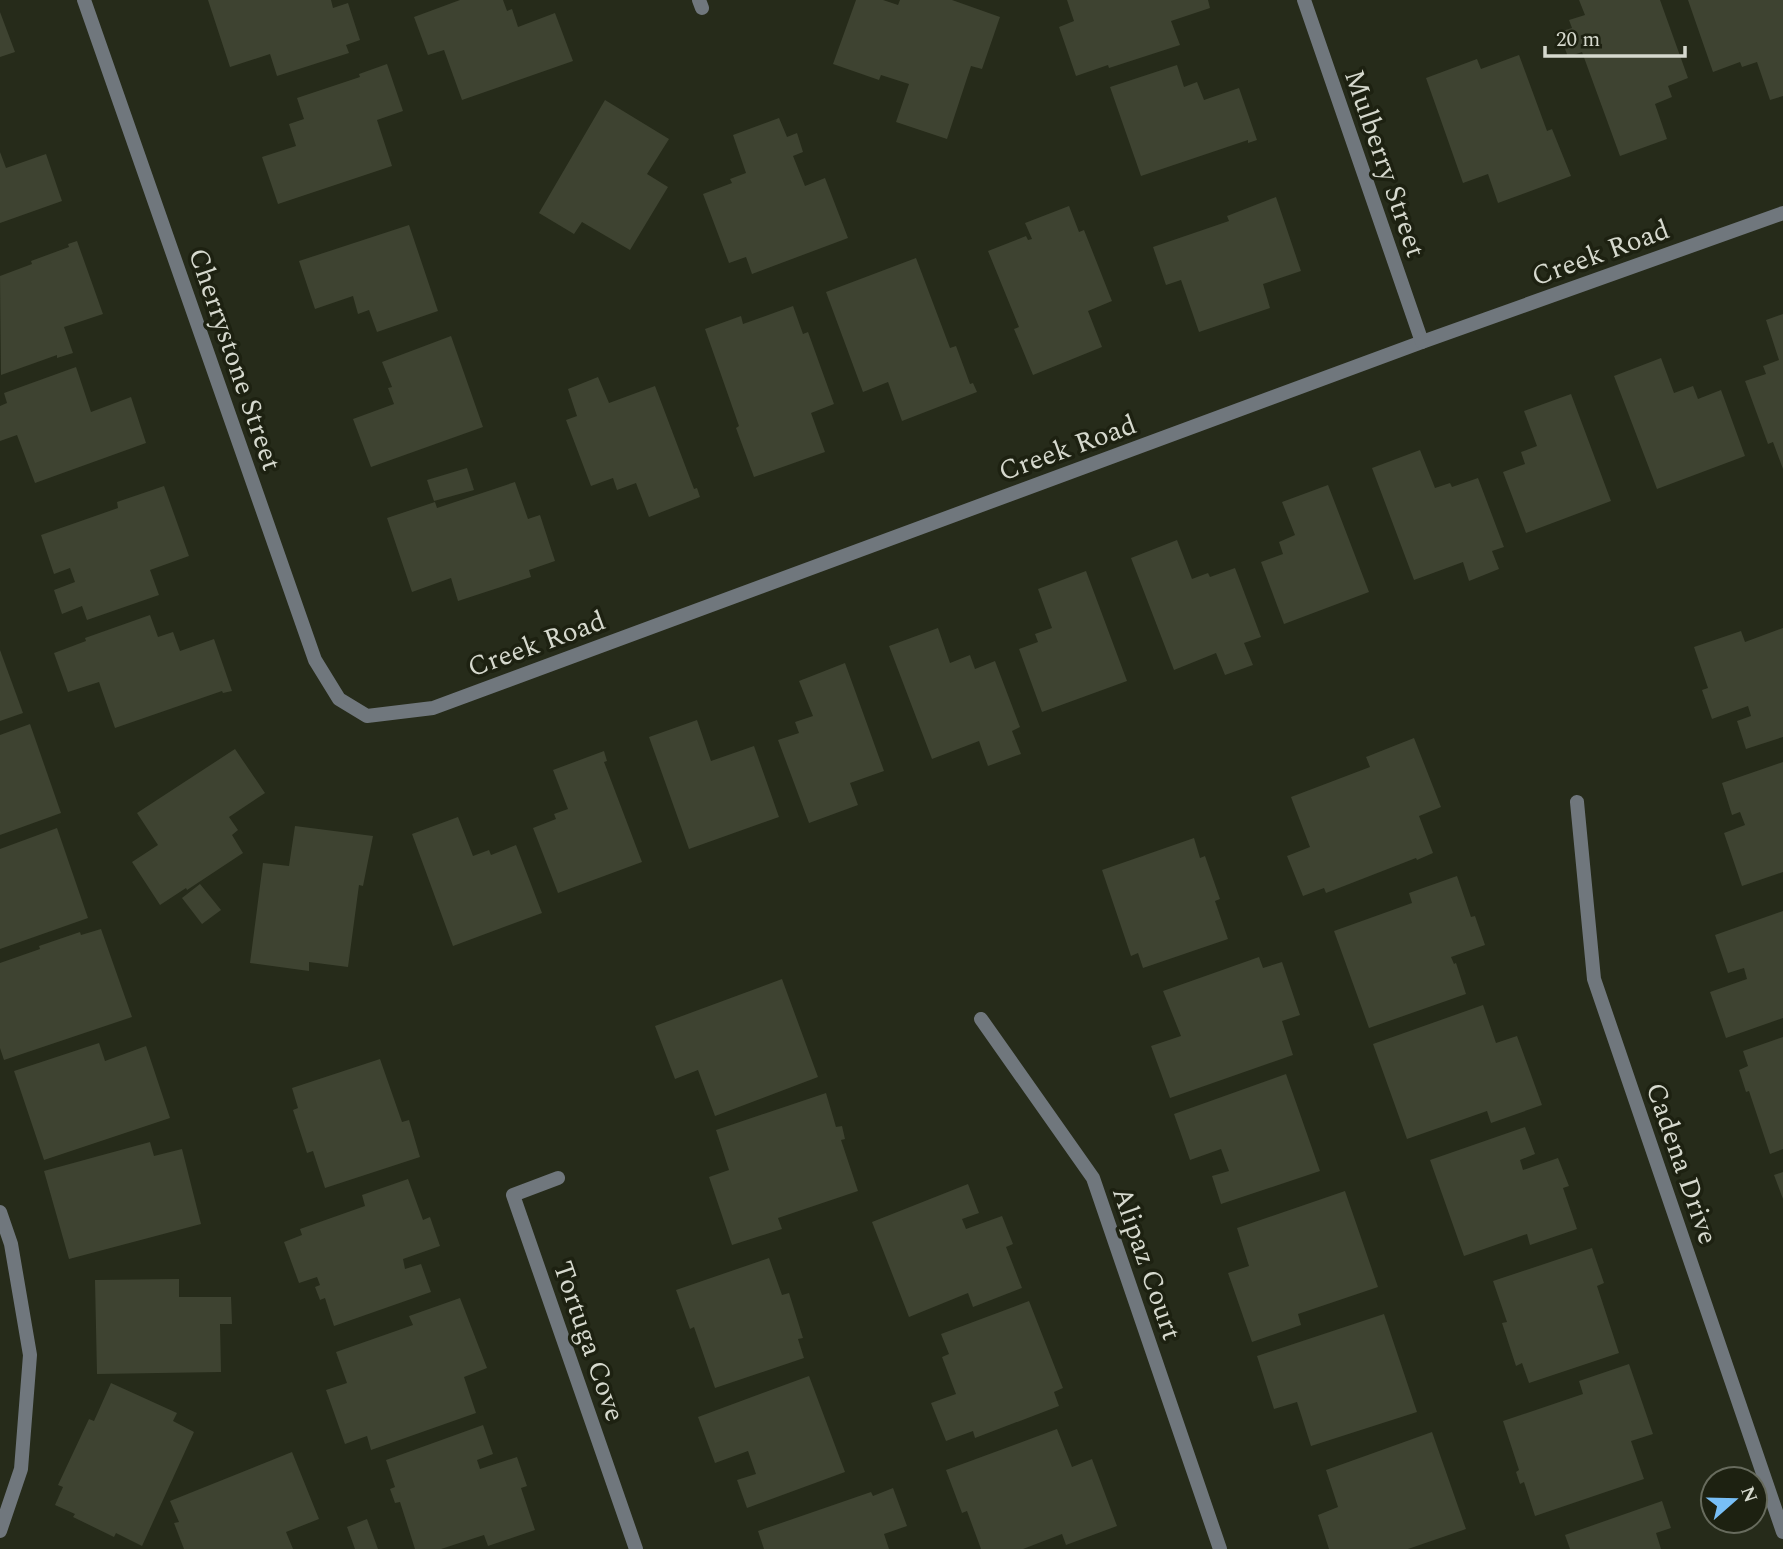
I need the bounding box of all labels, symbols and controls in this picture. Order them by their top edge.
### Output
scale bar [1545,14,1685,58]
text: 20 m [1556,24,1600,56]
street label: Mulberry Street [1332,64,1437,263]
street label: Creek Road [1525,209,1676,298]
street label: Cherrystone Street [176,242,293,477]
street label: Creek Road [992,404,1143,493]
street label: Creek Road [461,600,612,689]
street label: Cadena Drive [1634,1077,1729,1250]
street label: Alipaz Court [1100,1181,1193,1346]
street label: Tortuga Cove [541,1255,636,1428]
north arrow [1699,1465,1769,1535]
text: N [1732,1482,1765,1507]

